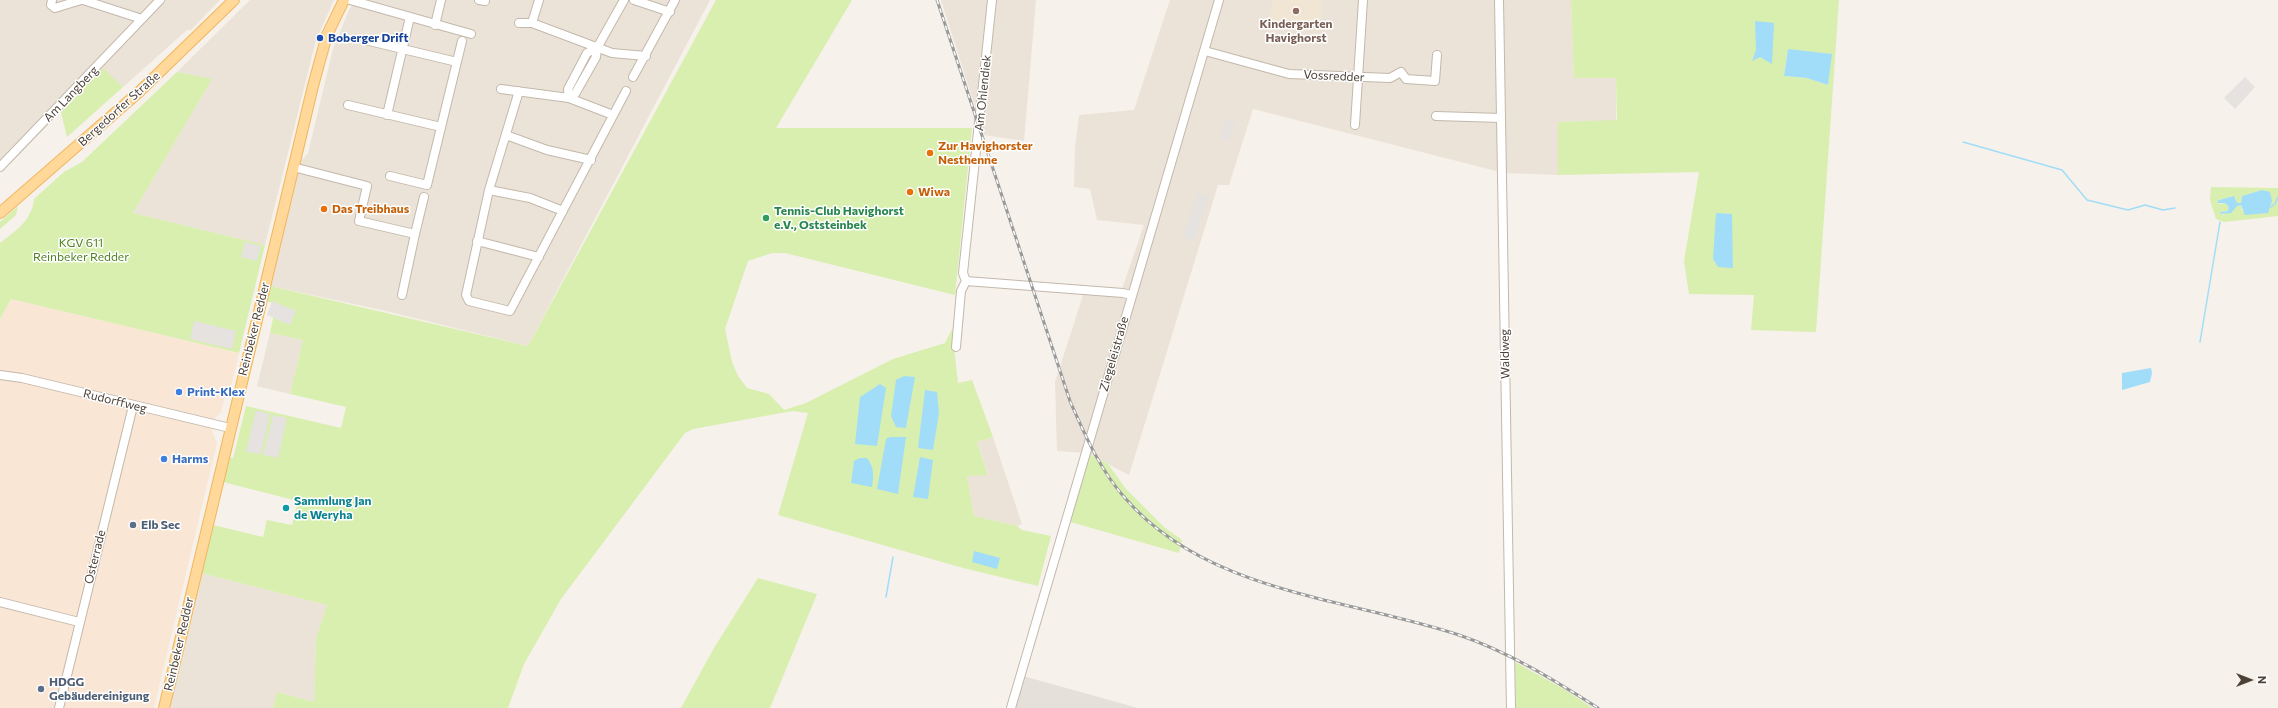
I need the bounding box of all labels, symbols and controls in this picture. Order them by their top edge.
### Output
marker: Kindergarten Havighorst [1291,6,1301,16]
place label: Kindergarten Havighorst [1259,17,1333,45]
place label: Boberger Drift [328,31,409,45]
marker: Boberger Drift [315,33,325,43]
street label: Am Ohlendiek [972,54,994,132]
street label: Am Langberg [41,63,101,125]
street label: Vossredder [1303,67,1365,85]
street label: Bergedorfer Straße [75,69,163,149]
place label: Zur Havighorster Nesthenne [938,139,1033,167]
marker: Zur Havighorster Nesthenne [925,148,935,158]
place label: Wiwa [918,185,950,199]
marker: Wiwa [905,187,915,197]
place label: Das Treibhaus [332,202,409,216]
marker: Das Treibhaus [319,204,329,214]
place label: Tennis-Club Havighorst e.V., Oststeinbek [774,204,904,232]
marker: Tennis-Club Havighorst e.V., Oststeinbek [761,213,771,223]
park label: KGV 611 Reinbeker Redder [33,236,129,264]
street label: Reinbeker Redder [235,281,273,377]
street label: Ziegeleistraße [1096,315,1132,393]
street label: Waldweg [1497,329,1513,379]
place label: Print-Klex [187,385,245,399]
street label: Rudorffweg [82,386,148,416]
marker: Print-Klex [174,387,184,397]
place label: Harms [172,452,208,466]
marker: Harms [159,454,169,464]
place label: Sammlung Jan de Weryha [294,494,372,522]
marker: Sammlung Jan de Weryha [281,503,291,513]
place label: Elb Sec [141,518,180,532]
marker: Elb Sec [128,520,138,530]
street label: Osterrade [81,528,109,586]
street label: Reinbeker Redder [161,596,197,692]
north arrow [2230,660,2270,700]
place label: HDGG Gebäudereinigung [49,675,149,703]
text: N [2256,676,2269,684]
marker: HDGG Gebäudereinigung [36,684,46,694]

